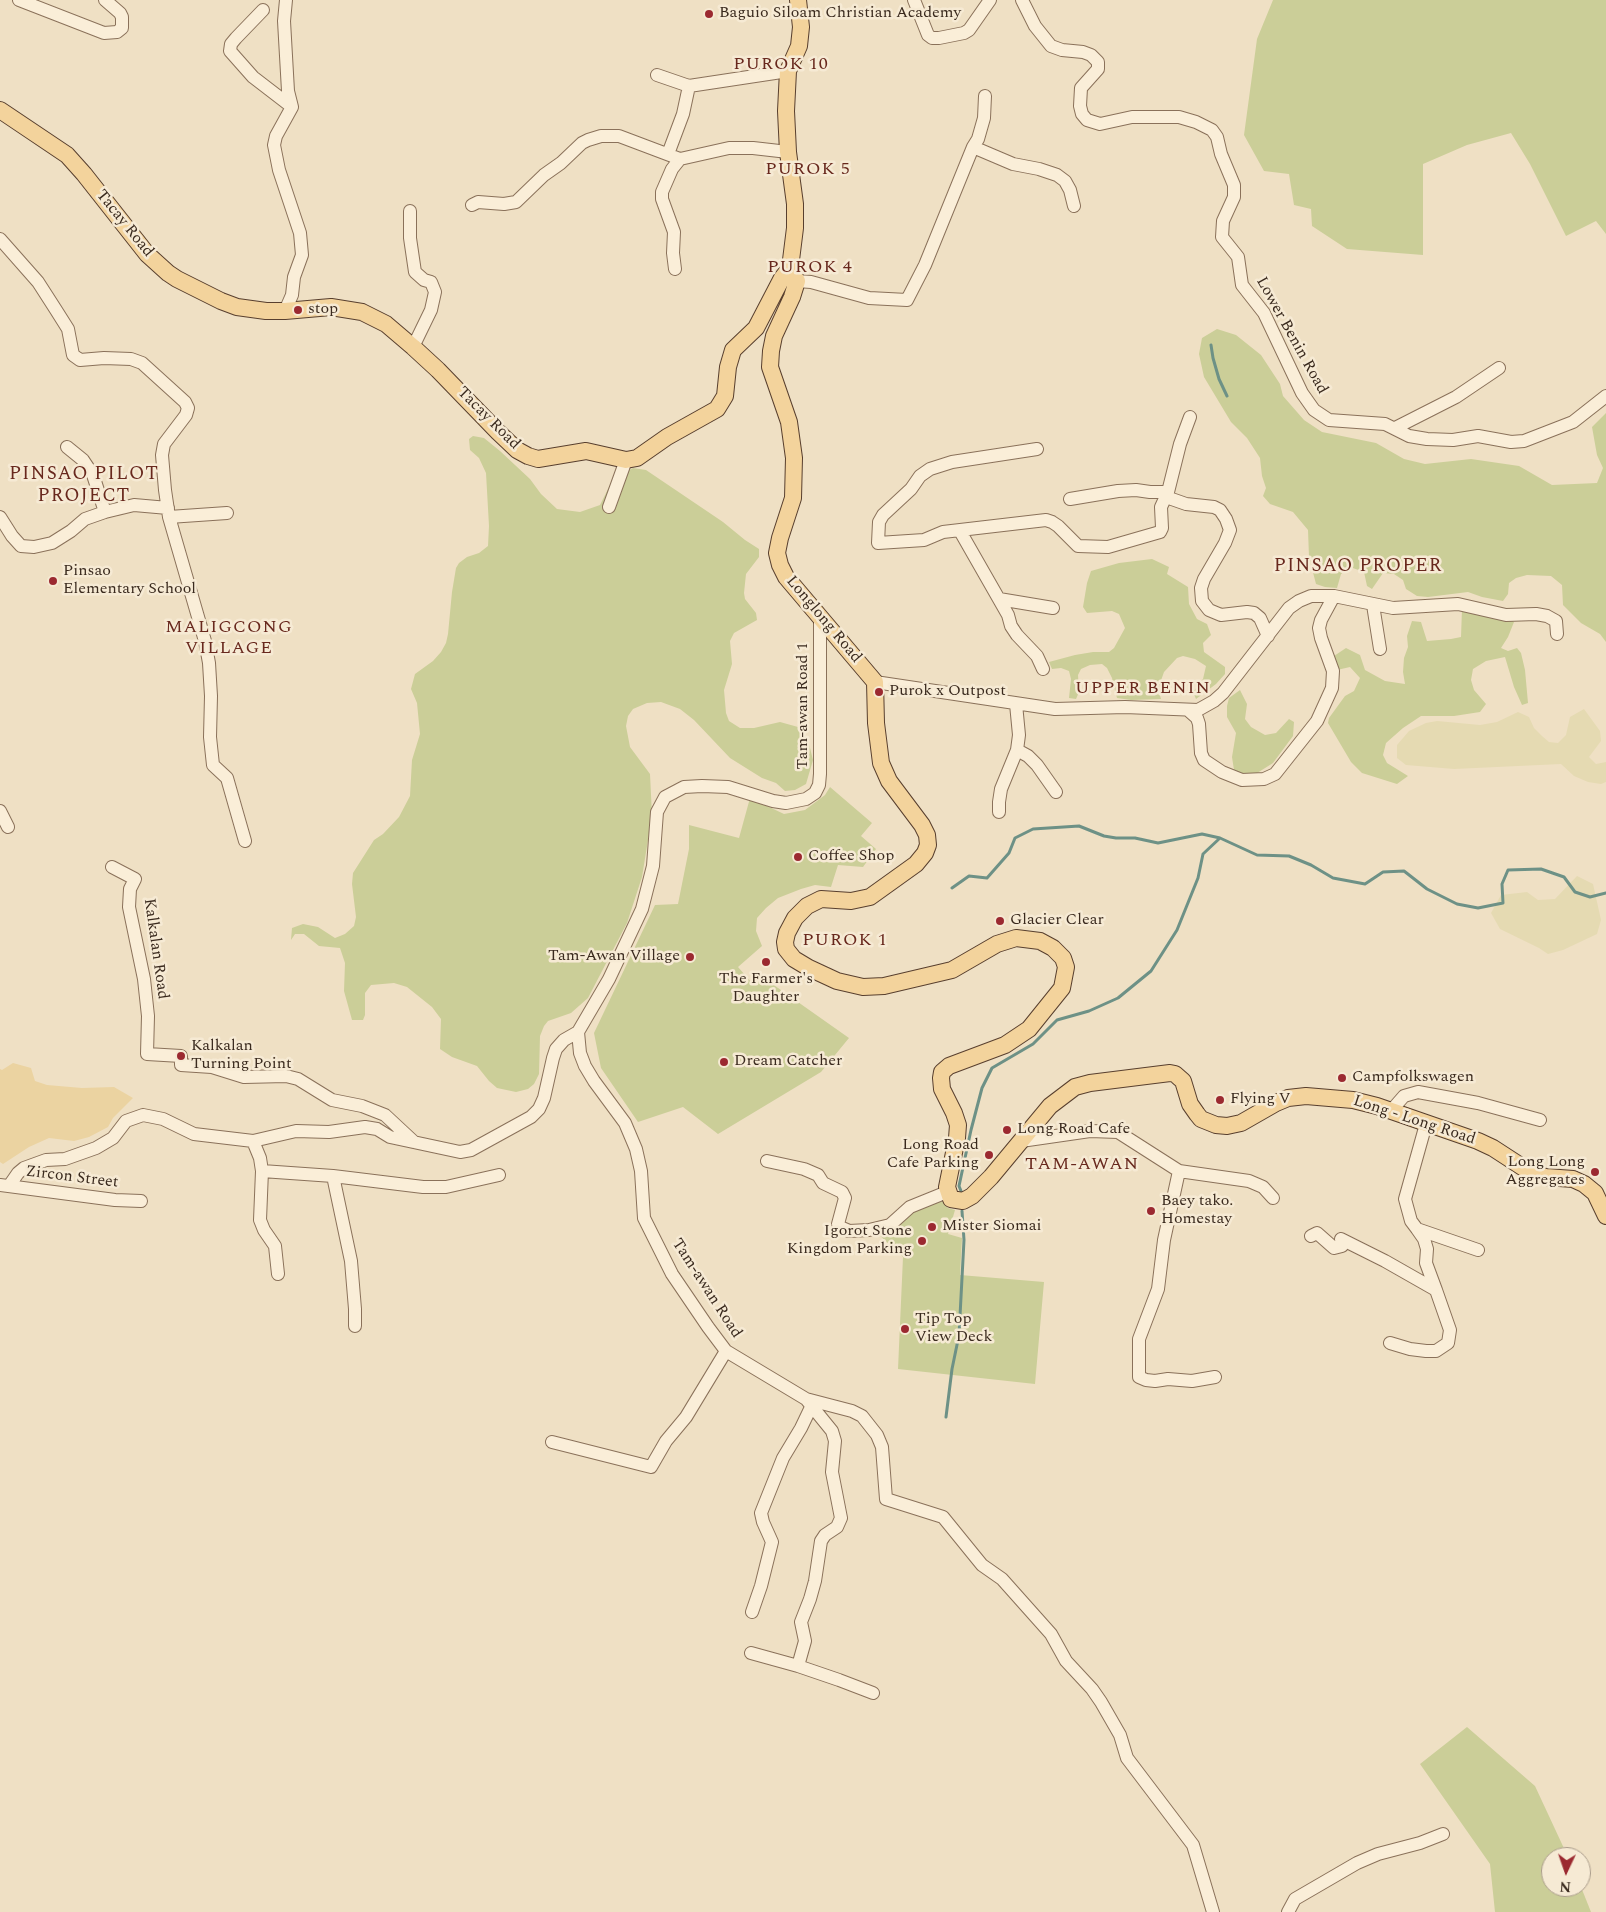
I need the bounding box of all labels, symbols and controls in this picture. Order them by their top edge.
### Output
place label: Baguio Siloam Christian Academy [719,4,961,24]
marker: Baguio Siloam Christian Academy [703,8,715,20]
district label: PUROK 10 [732,54,830,76]
district label: PUROK 5 [764,159,852,181]
street label: Tacay Road [91,186,157,262]
district label: PUROK 4 [766,257,854,279]
street label: Lower Benin Road [1251,274,1331,398]
place label: stop [308,300,338,320]
marker: stop [292,304,304,316]
street label: Tacay Road [453,384,523,454]
district label: PINSAO PILOT PROJECT [7,464,161,508]
district label: PINSAO PROPER [1272,556,1444,578]
place label: Pinsao Elementary School [63,562,196,600]
street label: Longlong Road [781,572,865,668]
marker: Pinsao Elementary School [47,575,59,587]
district label: MALIGCONG VILLAGE [164,617,294,660]
street label: Tam-awan Road 1 [794,643,814,769]
district label: UPPER BENIN [1074,678,1212,700]
place label: Purok x Outpost [889,682,1006,702]
marker: Purok x Outpost [873,686,885,698]
place label: Coffee Shop [808,847,894,867]
marker: Coffee Shop [792,851,804,863]
street label: Kalkalan Road [138,897,172,1001]
place label: Glacier Clear [1010,911,1104,931]
marker: Glacier Clear [994,915,1006,927]
district label: PUROK 1 [801,930,889,952]
place label: Tam-Awan Village [548,947,680,967]
marker: Tam-Awan Village [684,951,696,963]
marker: The Farmer's Daughter [760,956,772,968]
place label: The Farmer's Daughter [719,970,813,1008]
place label: Kalkalan Turning Point [191,1037,292,1075]
marker: Kalkalan Turning Point [175,1050,187,1062]
place label: Dream Catcher [734,1052,842,1072]
marker: Dream Catcher [718,1056,730,1068]
place label: Campfolkswagen [1352,1068,1474,1088]
marker: Campfolkswagen [1336,1072,1348,1084]
place label: Flying V [1230,1090,1291,1110]
street label: Long - Long Road [1350,1092,1478,1150]
marker: Flying V [1214,1094,1226,1106]
place label: Long Road Cafe [1017,1120,1130,1140]
marker: Long Road Cafe [1001,1124,1013,1136]
place label: Long Road Cafe Parking [887,1136,979,1174]
marker: Long Road Cafe Parking [983,1149,995,1161]
place label: Long Long Aggregates [1506,1153,1585,1191]
district label: TAM-AWAN [1024,1154,1140,1176]
street label: Zircon Street [25,1163,119,1193]
marker: Long Long Aggregates [1589,1166,1601,1178]
place label: Baey tako. Homestay [1161,1192,1233,1230]
marker: Baey tako. Homestay [1145,1205,1157,1217]
place label: Mister Siomai [942,1217,1042,1237]
marker: Mister Siomai [926,1221,938,1233]
place label: Igorot Stone Kingdom Parking [787,1222,912,1260]
marker: Igorot Stone Kingdom Parking [916,1235,928,1247]
street label: Tam-awan Road [667,1236,745,1342]
place label: Tip Top View Deck [915,1310,992,1348]
marker: Tip Top View Deck [899,1323,911,1335]
north arrow [1541,1847,1591,1897]
text: N [1559,1876,1572,1897]

